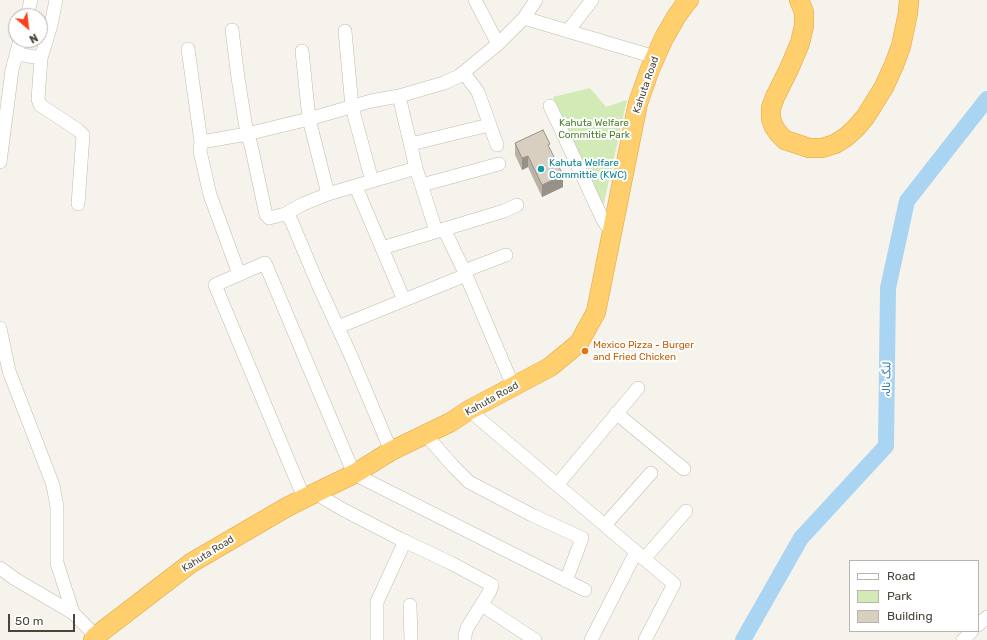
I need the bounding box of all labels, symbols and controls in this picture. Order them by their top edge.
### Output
north arrow [8,8,48,48]
text: N [27,31,40,46]
street label: Kahuta Road [631,55,661,115]
park label: Kahuta Welfare Committie Park [558,117,630,140]
place label: Kahuta Welfare Committie (KWC) [549,157,627,180]
marker: Kahuta Welfare Committie (KWC) [536,164,546,174]
place label: Mexico Pizza - Burger and Fried Chicken [593,339,694,362]
marker: Mexico Pizza - Burger and Fried Chicken [580,346,590,356]
water label: لنگ نالہ [880,361,894,397]
street label: Kahuta Road [463,379,521,419]
street label: Kahuta Road [180,533,236,575]
legend [849,560,979,632]
text: Road [887,569,915,583]
text: Park [887,589,912,603]
scale bar [10,606,77,632]
text: Building [887,609,933,623]
text: 50 m [15,614,43,628]

